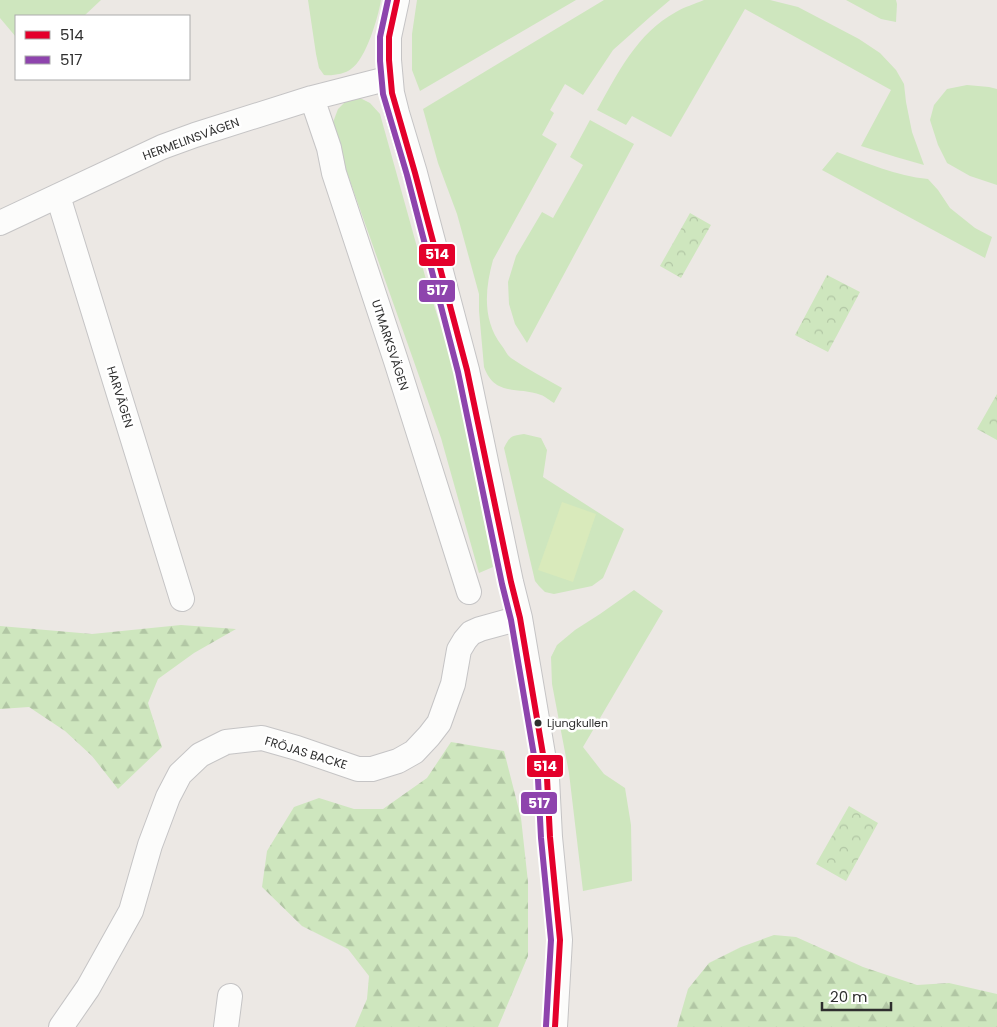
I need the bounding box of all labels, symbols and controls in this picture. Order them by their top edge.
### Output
legend [15,15,190,80]
text: 514 [60,24,84,45]
text: 517 [60,49,82,70]
street label: HERMELINSVÄGEN [140,113,242,164]
line badge: 514 [418,243,456,267]
text: 514 [425,244,449,264]
line badge: 517 [418,279,456,303]
text: 517 [426,280,448,300]
street label: UTMARKSVÄGEN [368,297,413,392]
street label: HARVÄGEN [103,364,138,430]
place label: Ljungkullen [547,715,608,731]
marker: Ljungkullen [533,718,543,728]
street label: FRÖJAS BACKE [263,732,350,773]
line badge: 514 [526,754,564,778]
text: 514 [533,756,557,776]
line badge: 517 [520,791,558,815]
text: 517 [528,793,550,813]
scale bar [822,980,891,1012]
text: 20 m [830,986,868,1007]

